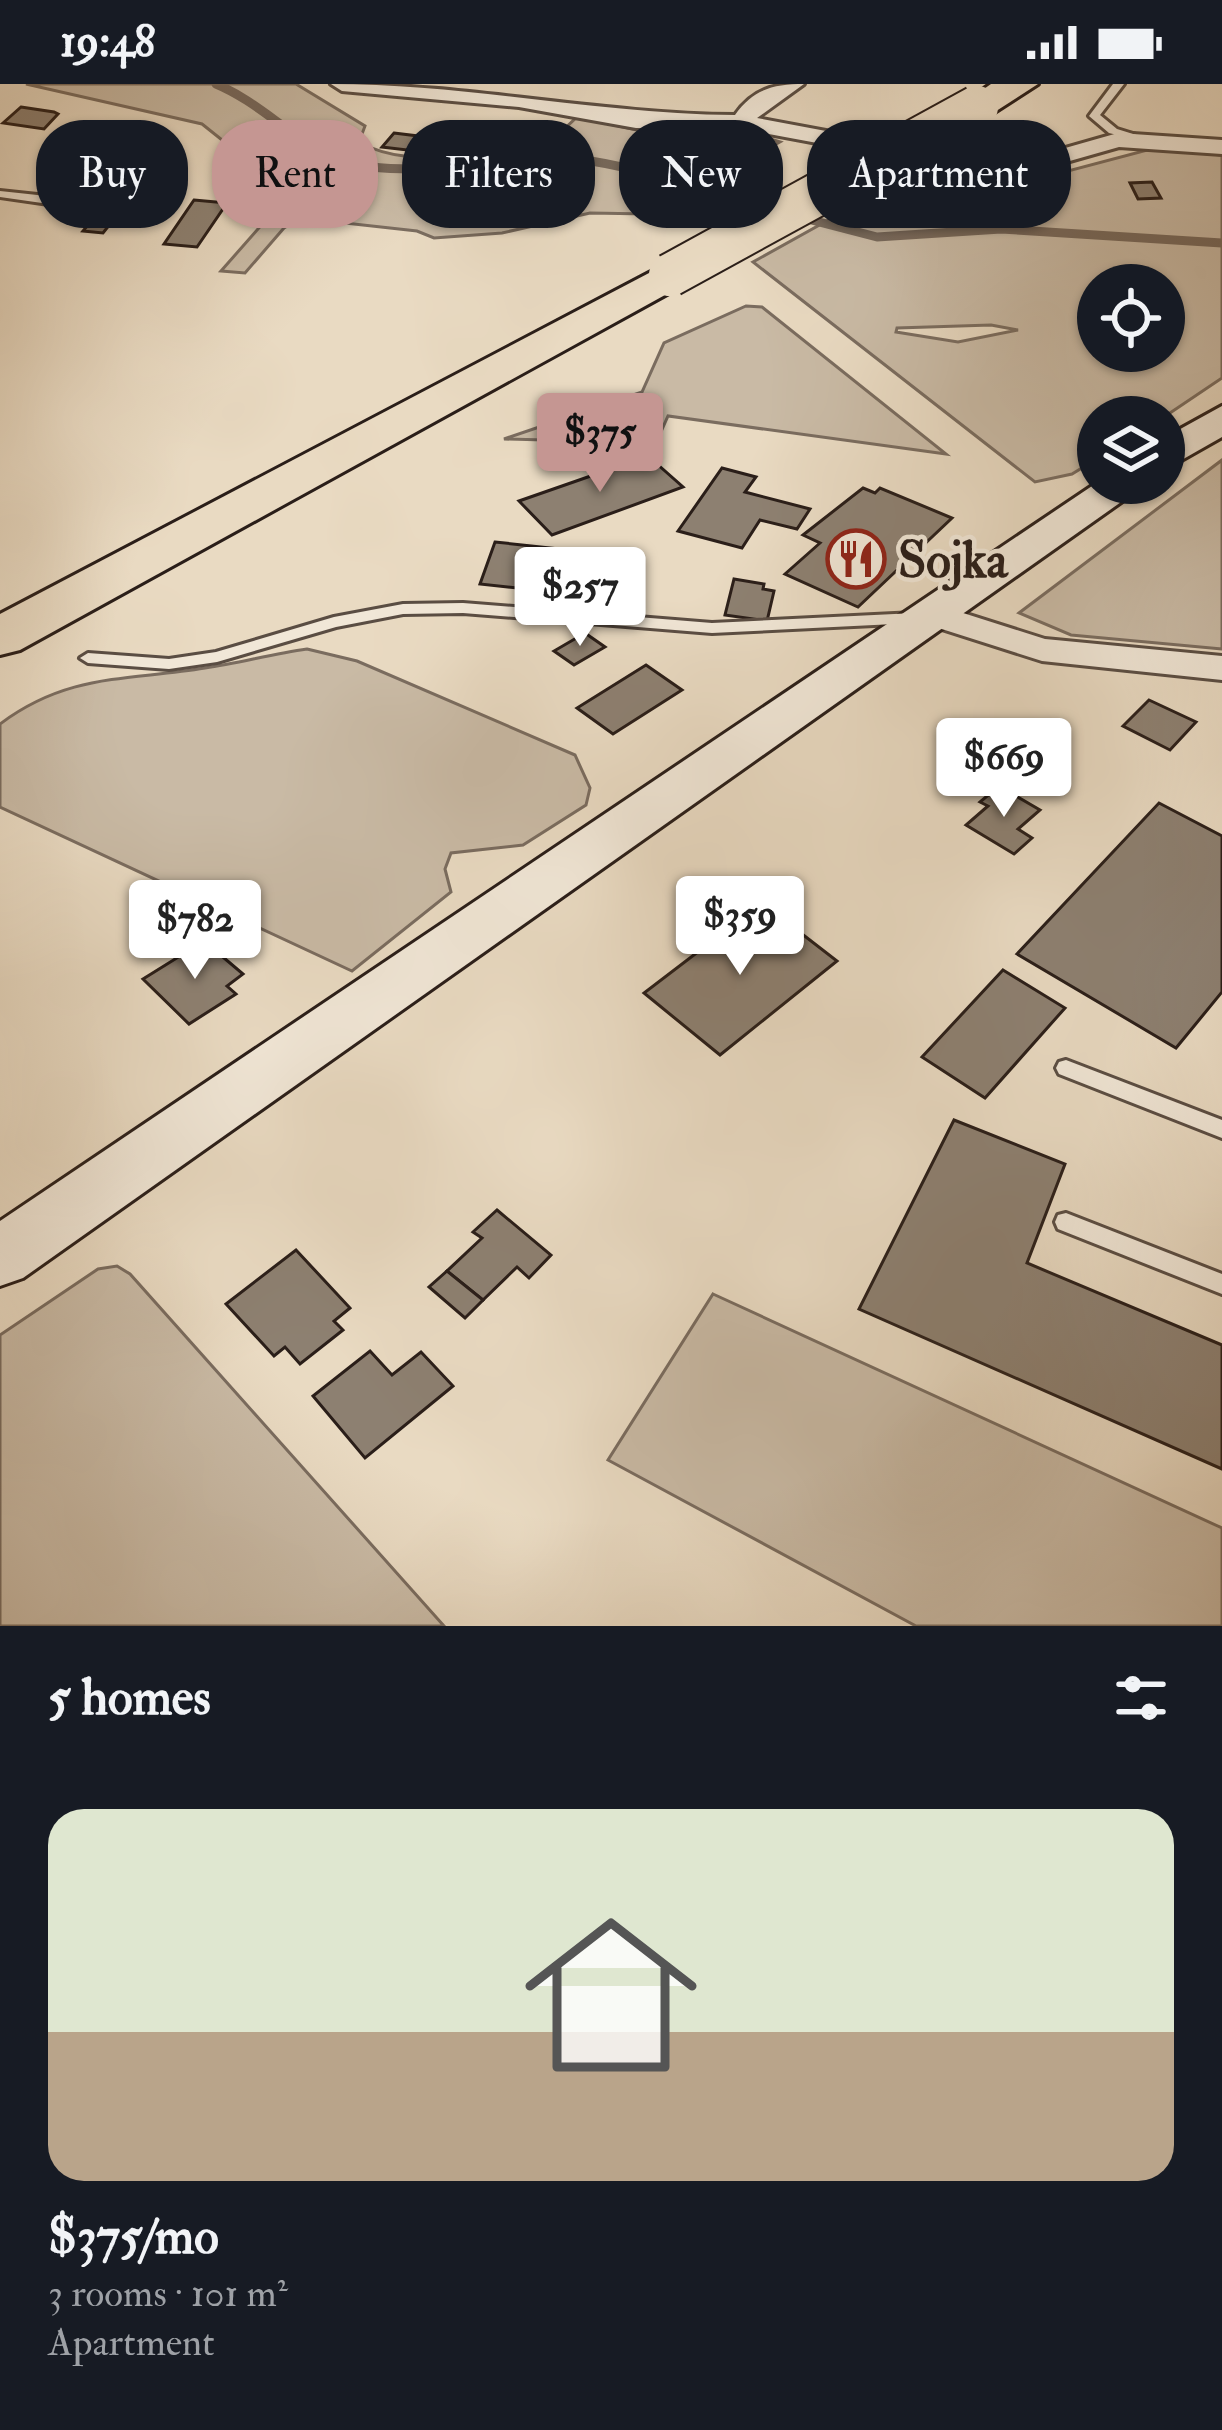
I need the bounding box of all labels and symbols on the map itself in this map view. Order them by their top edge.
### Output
pin: $375 [529,393,671,495]
restaurant icon: Sojka [825,528,887,590]
place label: Sojka [898,529,1010,593]
pin: $257 [509,547,651,649]
pin: $669 [933,718,1075,820]
pin: $359 [669,876,811,978]
pin: $782 [124,880,266,982]

